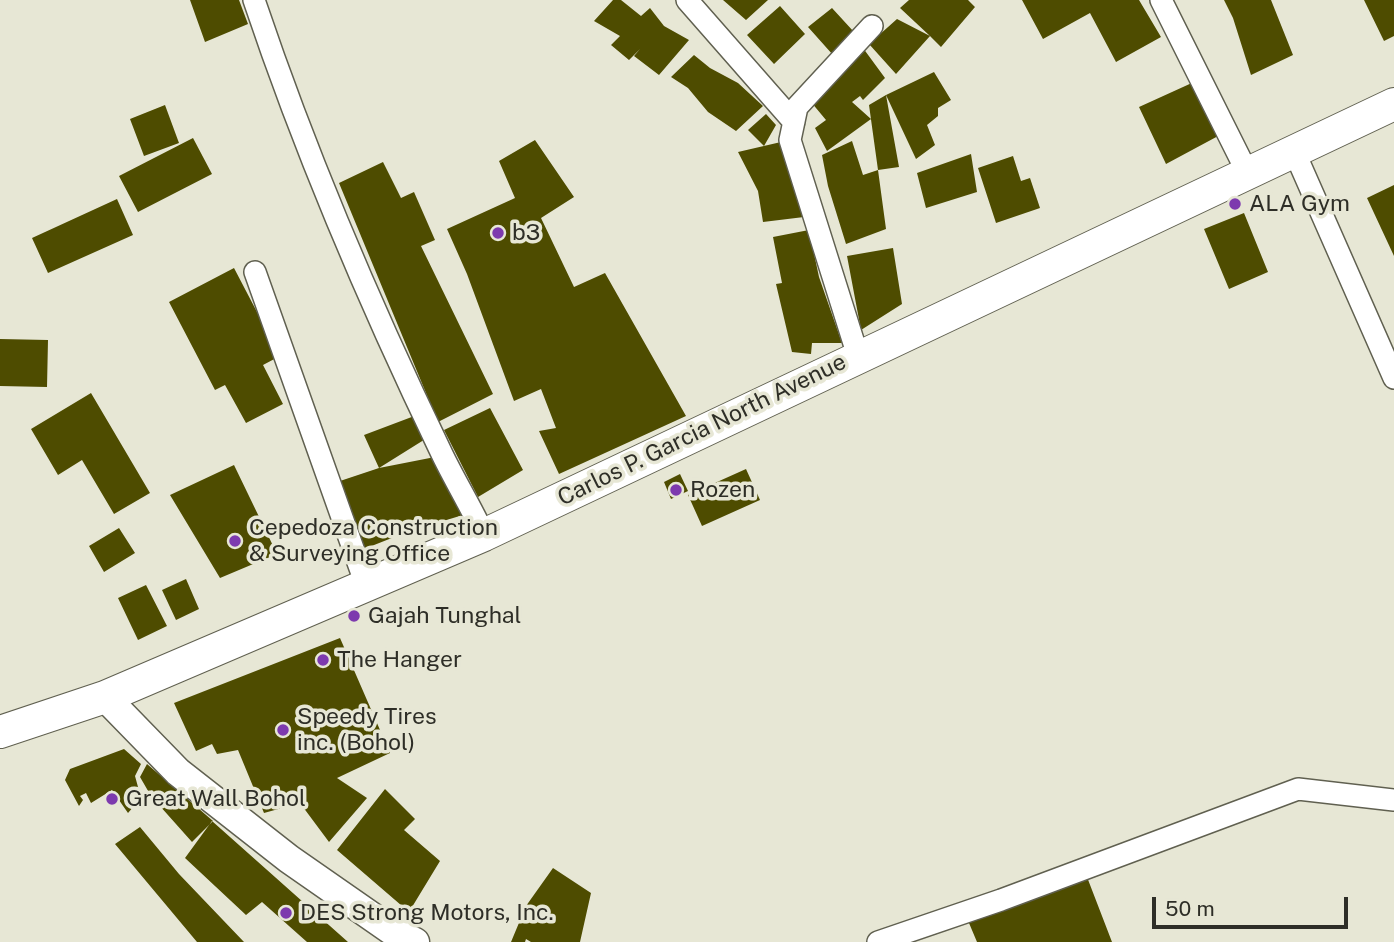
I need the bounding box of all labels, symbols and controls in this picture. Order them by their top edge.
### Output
place label: ALA Gym [1249,190,1350,218]
marker: ALA Gym [1227,196,1243,212]
place label: b3 [512,219,540,247]
marker: b3 [490,225,506,241]
street label: Carlos P. Garcia North Avenue [553,348,851,512]
place label: Rozen [690,476,755,504]
marker: Rozen [668,482,684,498]
place label: Cepedoza Construction & Surveying Office [249,514,498,568]
marker: Cepedoza Construction & Surveying Office [227,533,243,549]
place label: Gajah Tunghal [368,602,522,630]
marker: Gajah Tunghal [346,608,362,624]
place label: The Hanger [337,646,462,674]
marker: The Hanger [315,652,331,668]
place label: Speedy Tires inc. (Bohol) [297,703,437,757]
marker: Speedy Tires inc. (Bohol) [275,722,291,738]
place label: Great Wall Bohol [126,785,306,813]
marker: Great Wall Bohol [104,791,120,807]
scale bar [1156,883,1352,927]
text: 50 m [1165,896,1215,921]
place label: DES Strong Motors, Inc. [300,899,554,927]
marker: DES Strong Motors, Inc. [278,905,294,921]

